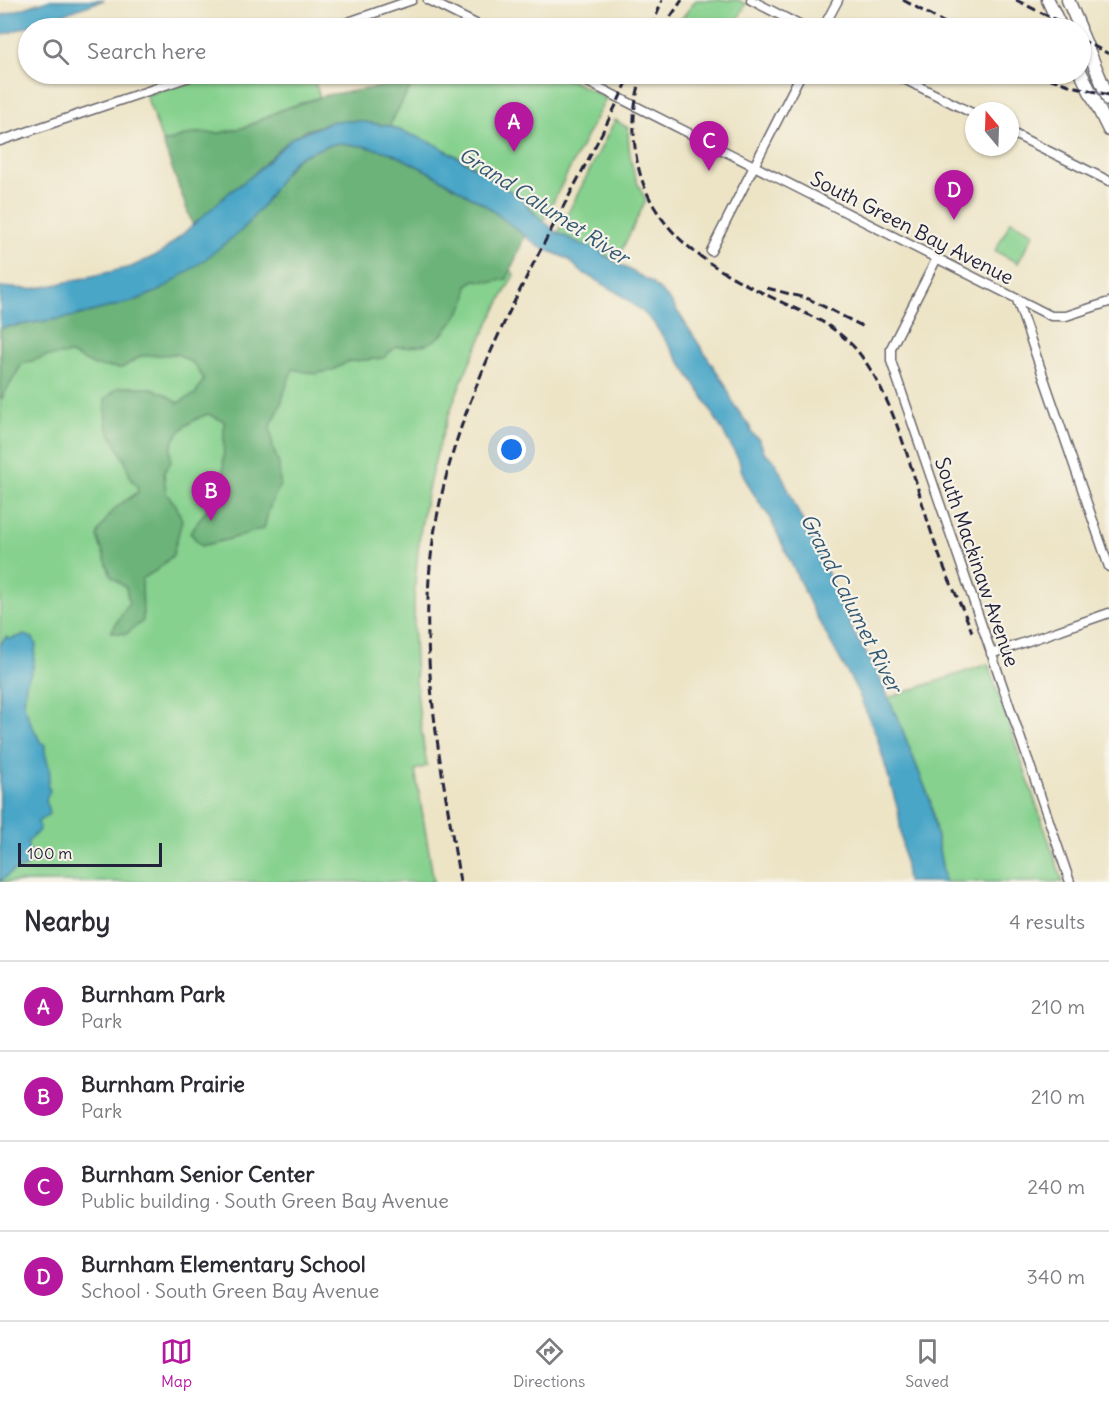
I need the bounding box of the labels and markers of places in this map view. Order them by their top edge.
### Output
pin: A [494,102,534,152]
pin: C [690,122,728,171]
pin: D [934,170,974,220]
pin: B [192,472,230,521]

